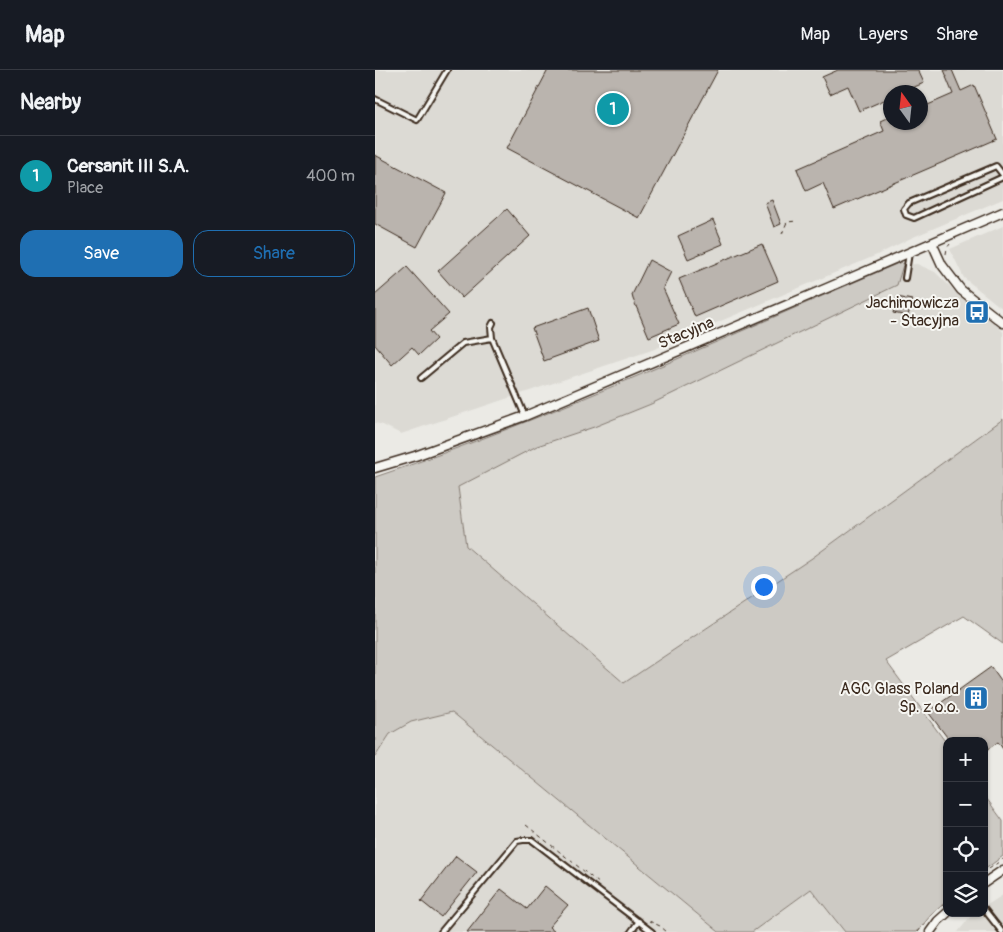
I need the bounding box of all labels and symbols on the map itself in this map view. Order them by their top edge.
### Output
north arrow [883,85,928,130]
pin: 1 [597,90,629,128]
place label: Jachimowicza - Stacyjna [865,293,959,331]
bus stop icon: Jachimowicza - Stacyjna [964,299,990,325]
street label: Stacyjna [655,312,717,354]
your location [751,574,777,600]
place label: AGC Glass Poland Sp. z o.o. [840,679,959,717]
building icon: AGC Glass Poland Sp. z o.o. [963,685,989,711]

